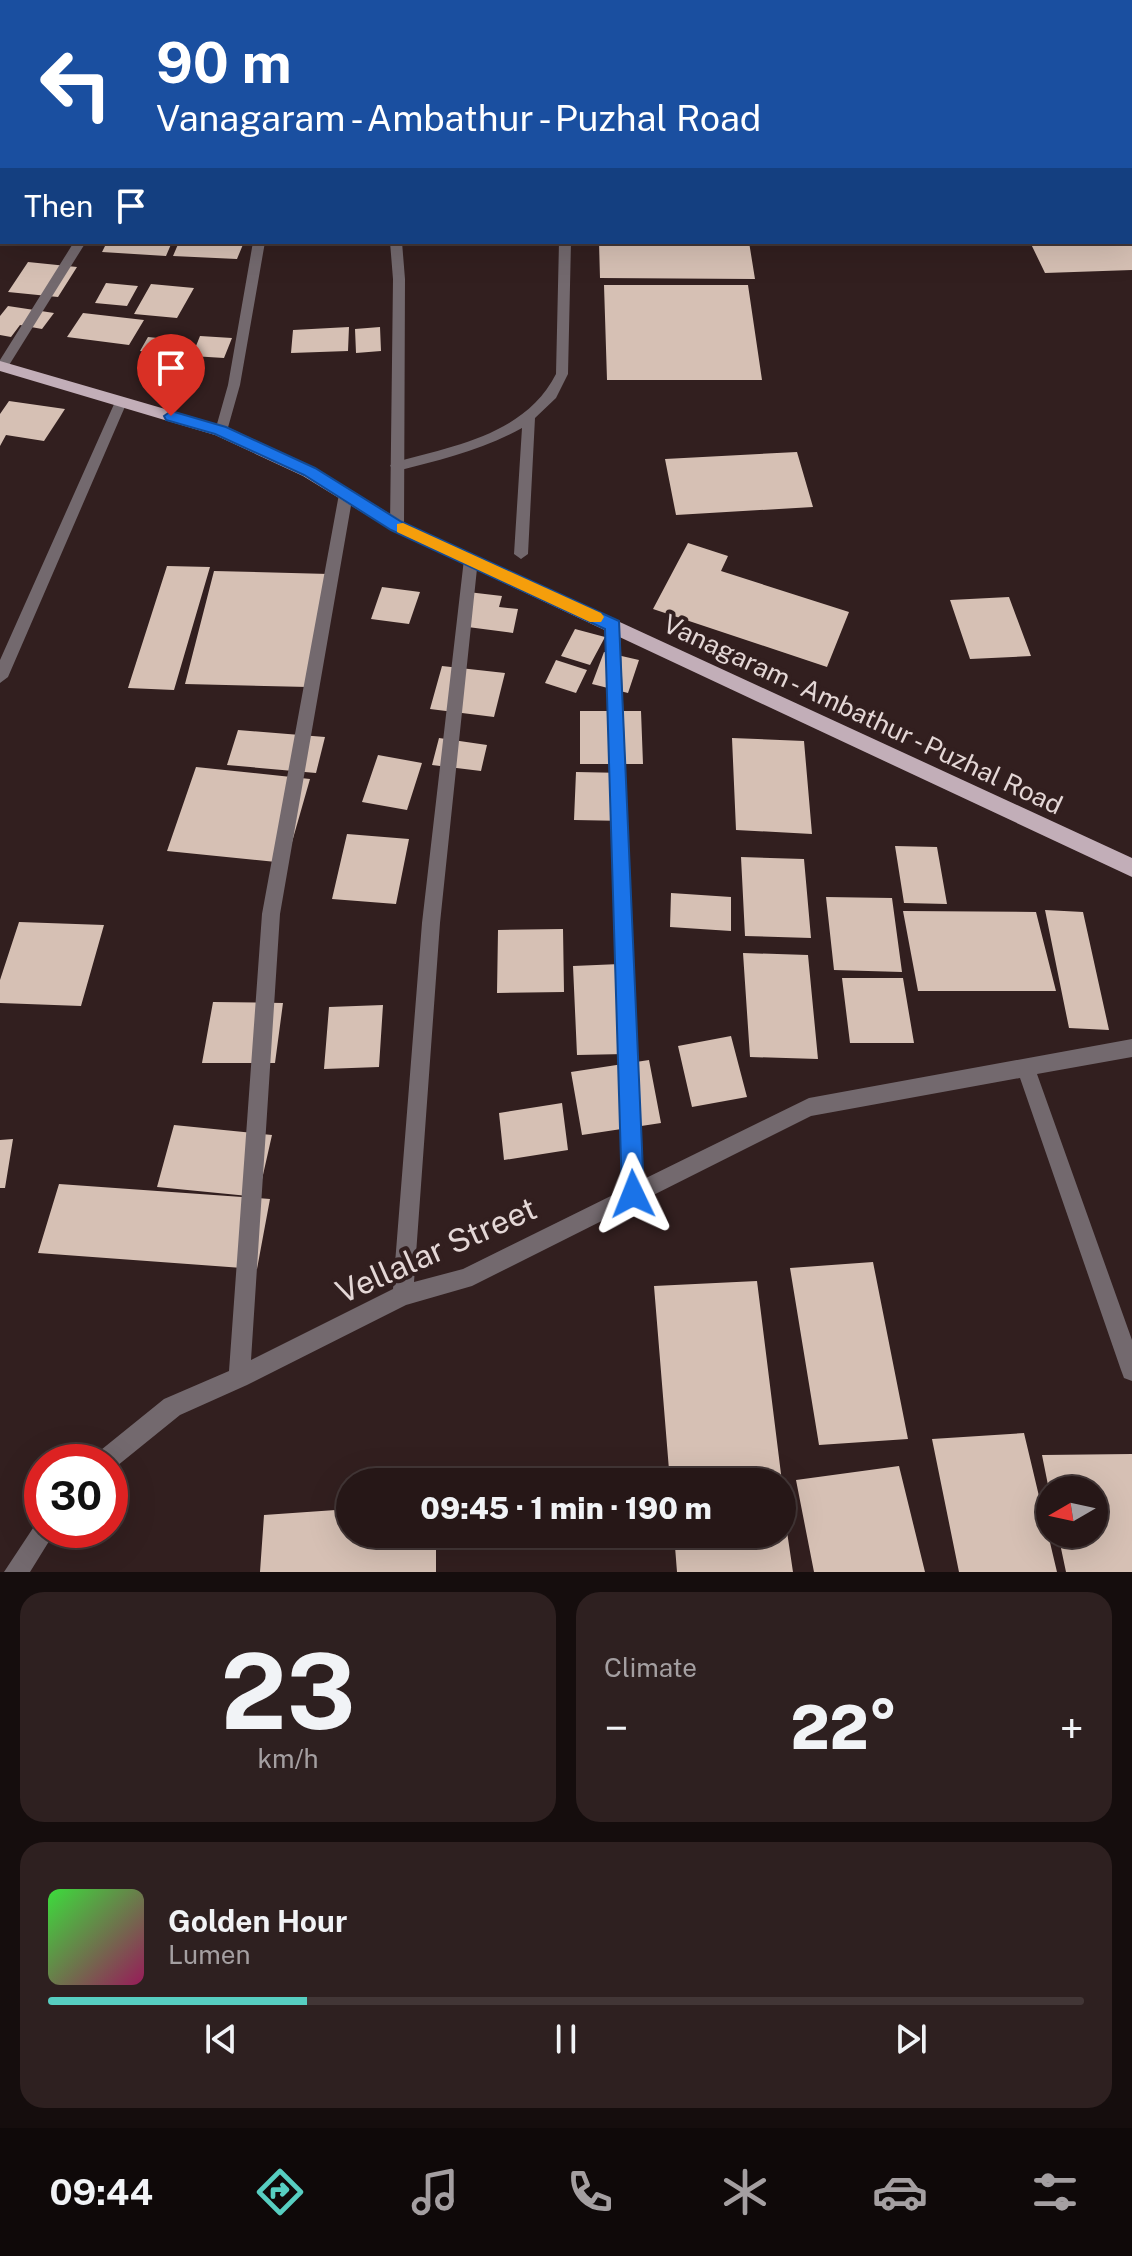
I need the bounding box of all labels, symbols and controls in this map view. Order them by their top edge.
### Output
text: 90 m [156,30,292,96]
icon: left [24,32,128,136]
text: Vanagaram - Ambathur - Puzhal Road [156,97,761,139]
icon: arrive [109,184,153,228]
text: Then [24,188,93,224]
pin [137,334,205,416]
icon: arrive [149,346,193,390]
street label: Vanagaram - Ambathur - Puzhal Road [658,608,1068,820]
position arrow [591,1152,675,1236]
street label: Vellalar Street [330,1189,542,1311]
speed limit sign: 30 [24,1444,128,1548]
north arrow [1036,1476,1108,1548]
map controls [1036,1476,1108,1548]
text: 09:45 · 1 min · 190 m [420,1490,712,1526]
text: 23 [220,1630,356,1752]
text: Climate [604,1652,697,1683]
text: 22° [790,1692,898,1763]
text: − [604,1702,628,1754]
text: + [1060,1702,1084,1754]
text: km/h [257,1743,319,1774]
text: Golden Hour [168,1903,347,1939]
text: Lumen [168,1939,251,1970]
icon: previous [199,2017,243,2061]
icon: pause [544,2017,588,2061]
icon: next [889,2017,933,2061]
icon: directions [252,2164,308,2220]
icon: music [407,2164,463,2220]
icon: phone [562,2164,618,2220]
icon: climate [717,2164,773,2220]
icon: car [872,2164,928,2220]
icon: filters [1027,2164,1083,2220]
text: 09:44 [49,2171,153,2213]

